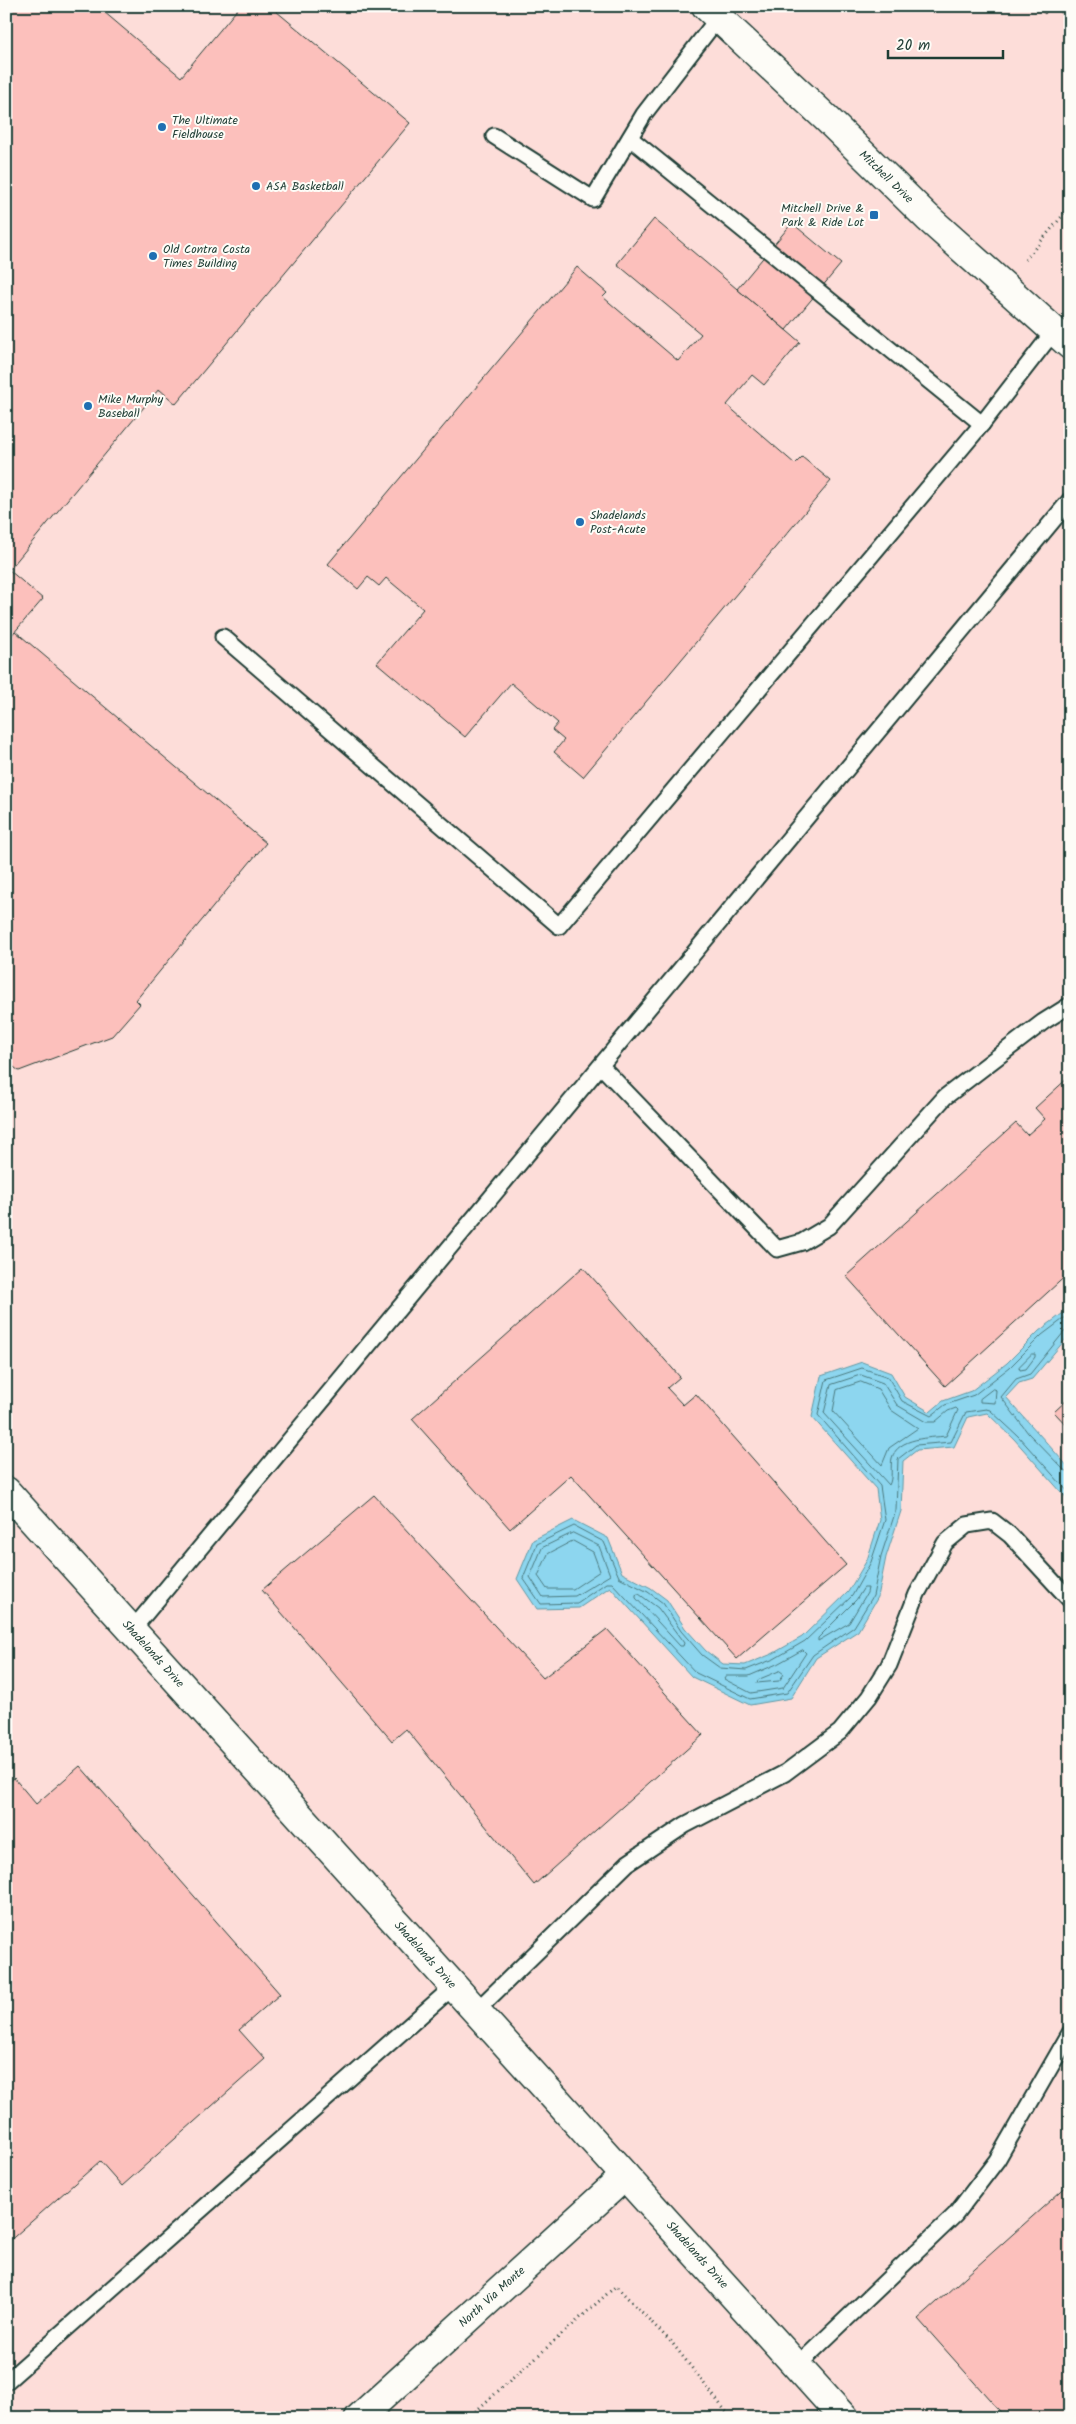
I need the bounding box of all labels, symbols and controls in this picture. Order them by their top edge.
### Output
scale bar [888,28,1004,60]
text: 20 m [896,34,930,58]
place label: The Ultimate Fieldhouse [172,111,239,144]
marker: The Ultimate Fieldhouse [156,121,168,133]
street label: Mitchell Drive [854,146,918,209]
place label: ASA Basketball [266,177,344,196]
marker: ASA Basketball [250,180,262,192]
place label: Mitchell Drive & Park & Ride Lot [781,199,864,232]
marker: Mitchell Drive & Park & Ride Lot [868,209,880,221]
place label: Old Contra Costa Times Building [163,240,251,273]
marker: Old Contra Costa Times Building [147,250,159,262]
place label: Mike Murphy Baseball [98,390,164,423]
marker: Mike Murphy Baseball [82,400,94,412]
place label: Shadelands Post-Acute [590,506,646,539]
marker: Shadelands Post-Acute [574,516,586,528]
street label: Shadelands Drive [117,1616,189,1693]
street label: Shadelands Drive [389,1917,461,1994]
street label: Shadelands Drive [661,2217,733,2294]
street label: North Via Monte [454,2261,530,2332]

